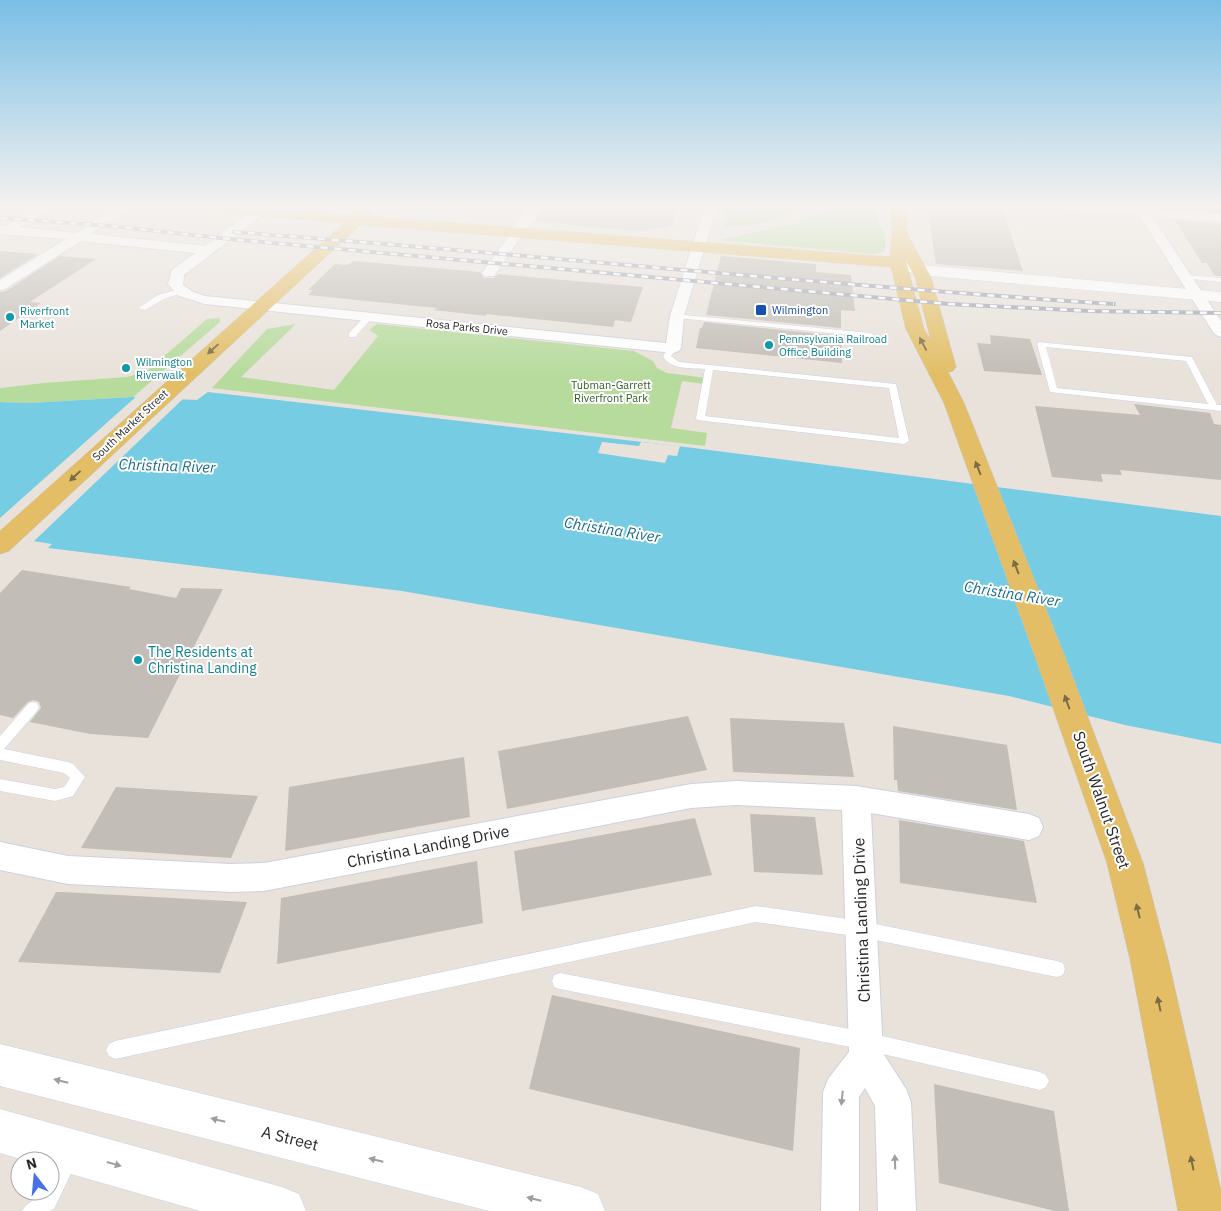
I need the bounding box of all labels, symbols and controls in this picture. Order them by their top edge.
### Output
marker: Wilmington [754,303,768,317]
place label: Wilmington [772,303,828,317]
place label: Riverfront Market [20,304,69,331]
marker: Riverfront Market [4,311,16,323]
street label: Rosa Parks Drive [425,316,509,338]
place label: Pennsylvania Railroad Office Building [779,332,887,359]
one-way arrow [919,337,927,351]
marker: Pennsylvania Railroad Office Building [763,339,775,351]
one-way arrow [207,343,219,355]
place label: Wilmington Riverwalk [136,355,192,382]
marker: Wilmington Riverwalk [120,362,132,374]
park label: Tubman-Garrett Riverfront Park [571,378,651,405]
street label: South Market Street [89,386,171,464]
water label: Christina River [118,454,216,477]
one-way arrow [974,461,981,476]
one-way arrow [69,470,81,482]
water label: Christina River [563,513,662,547]
one-way arrow [1012,559,1020,574]
water label: Christina River [963,577,1062,611]
place label: The Residents at Christina Landing [148,643,257,677]
marker: The Residents at Christina Landing [132,654,144,666]
one-way arrow [1063,694,1071,709]
street label: South Walnut Street [1069,729,1135,871]
street label: Christina Landing Drive [345,820,511,872]
street label: Christina Landing Drive [848,837,874,1003]
one-way arrow [1133,904,1141,919]
one-way arrow [1154,996,1162,1012]
one-way arrow [53,1076,68,1084]
one-way arrow [837,1090,845,1106]
one-way arrow [211,1116,226,1124]
street label: A Street [259,1121,321,1155]
north arrow [10,1151,60,1201]
text: N [24,1153,39,1174]
one-way arrow [891,1154,899,1170]
one-way arrow [1187,1155,1195,1171]
one-way arrow [368,1156,383,1164]
one-way arrow [107,1160,122,1168]
one-way arrow [526,1195,541,1203]

